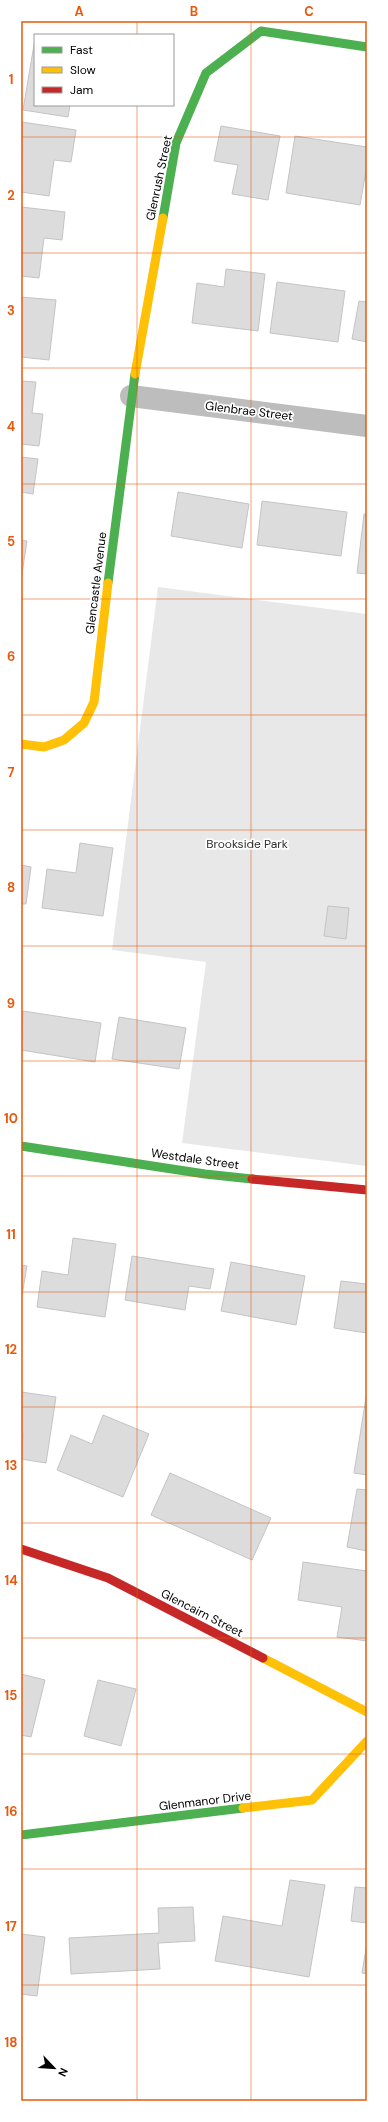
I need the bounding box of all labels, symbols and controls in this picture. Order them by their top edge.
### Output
text: A [74,3,84,20]
text: B [190,3,198,20]
text: C [304,3,314,20]
legend [34,34,174,106]
text: Fast [70,42,93,58]
text: Slow [70,62,96,78]
text: 1 [9,71,13,88]
text: Jam [70,82,93,98]
street label: Glenrush Street [142,134,176,222]
text: 2 [7,187,15,204]
text: 3 [7,302,15,319]
street label: Glenbrae Street [204,398,294,424]
text: 4 [7,418,15,435]
street label: Glencastle Avenue [82,531,110,635]
text: 5 [7,533,15,550]
text: 6 [7,648,15,665]
text: 7 [8,764,15,781]
park label: Brookside Park [206,836,288,852]
text: 8 [7,879,15,896]
text: 9 [7,995,15,1012]
text: 10 [4,1110,18,1127]
street label: Westdale Street [150,1145,240,1173]
text: 11 [6,1226,16,1243]
text: 12 [5,1341,17,1358]
text: 13 [5,1457,17,1474]
text: 14 [4,1572,18,1589]
street label: Glencairn Street [158,1585,246,1641]
text: 15 [5,1687,17,1704]
street label: Glenmanor Drive [158,1787,252,1815]
text: 16 [5,1803,17,1820]
text: 17 [5,1918,17,1935]
text: 18 [5,2034,17,2051]
north arrow [34,2048,74,2088]
text: N [55,2066,71,2079]

